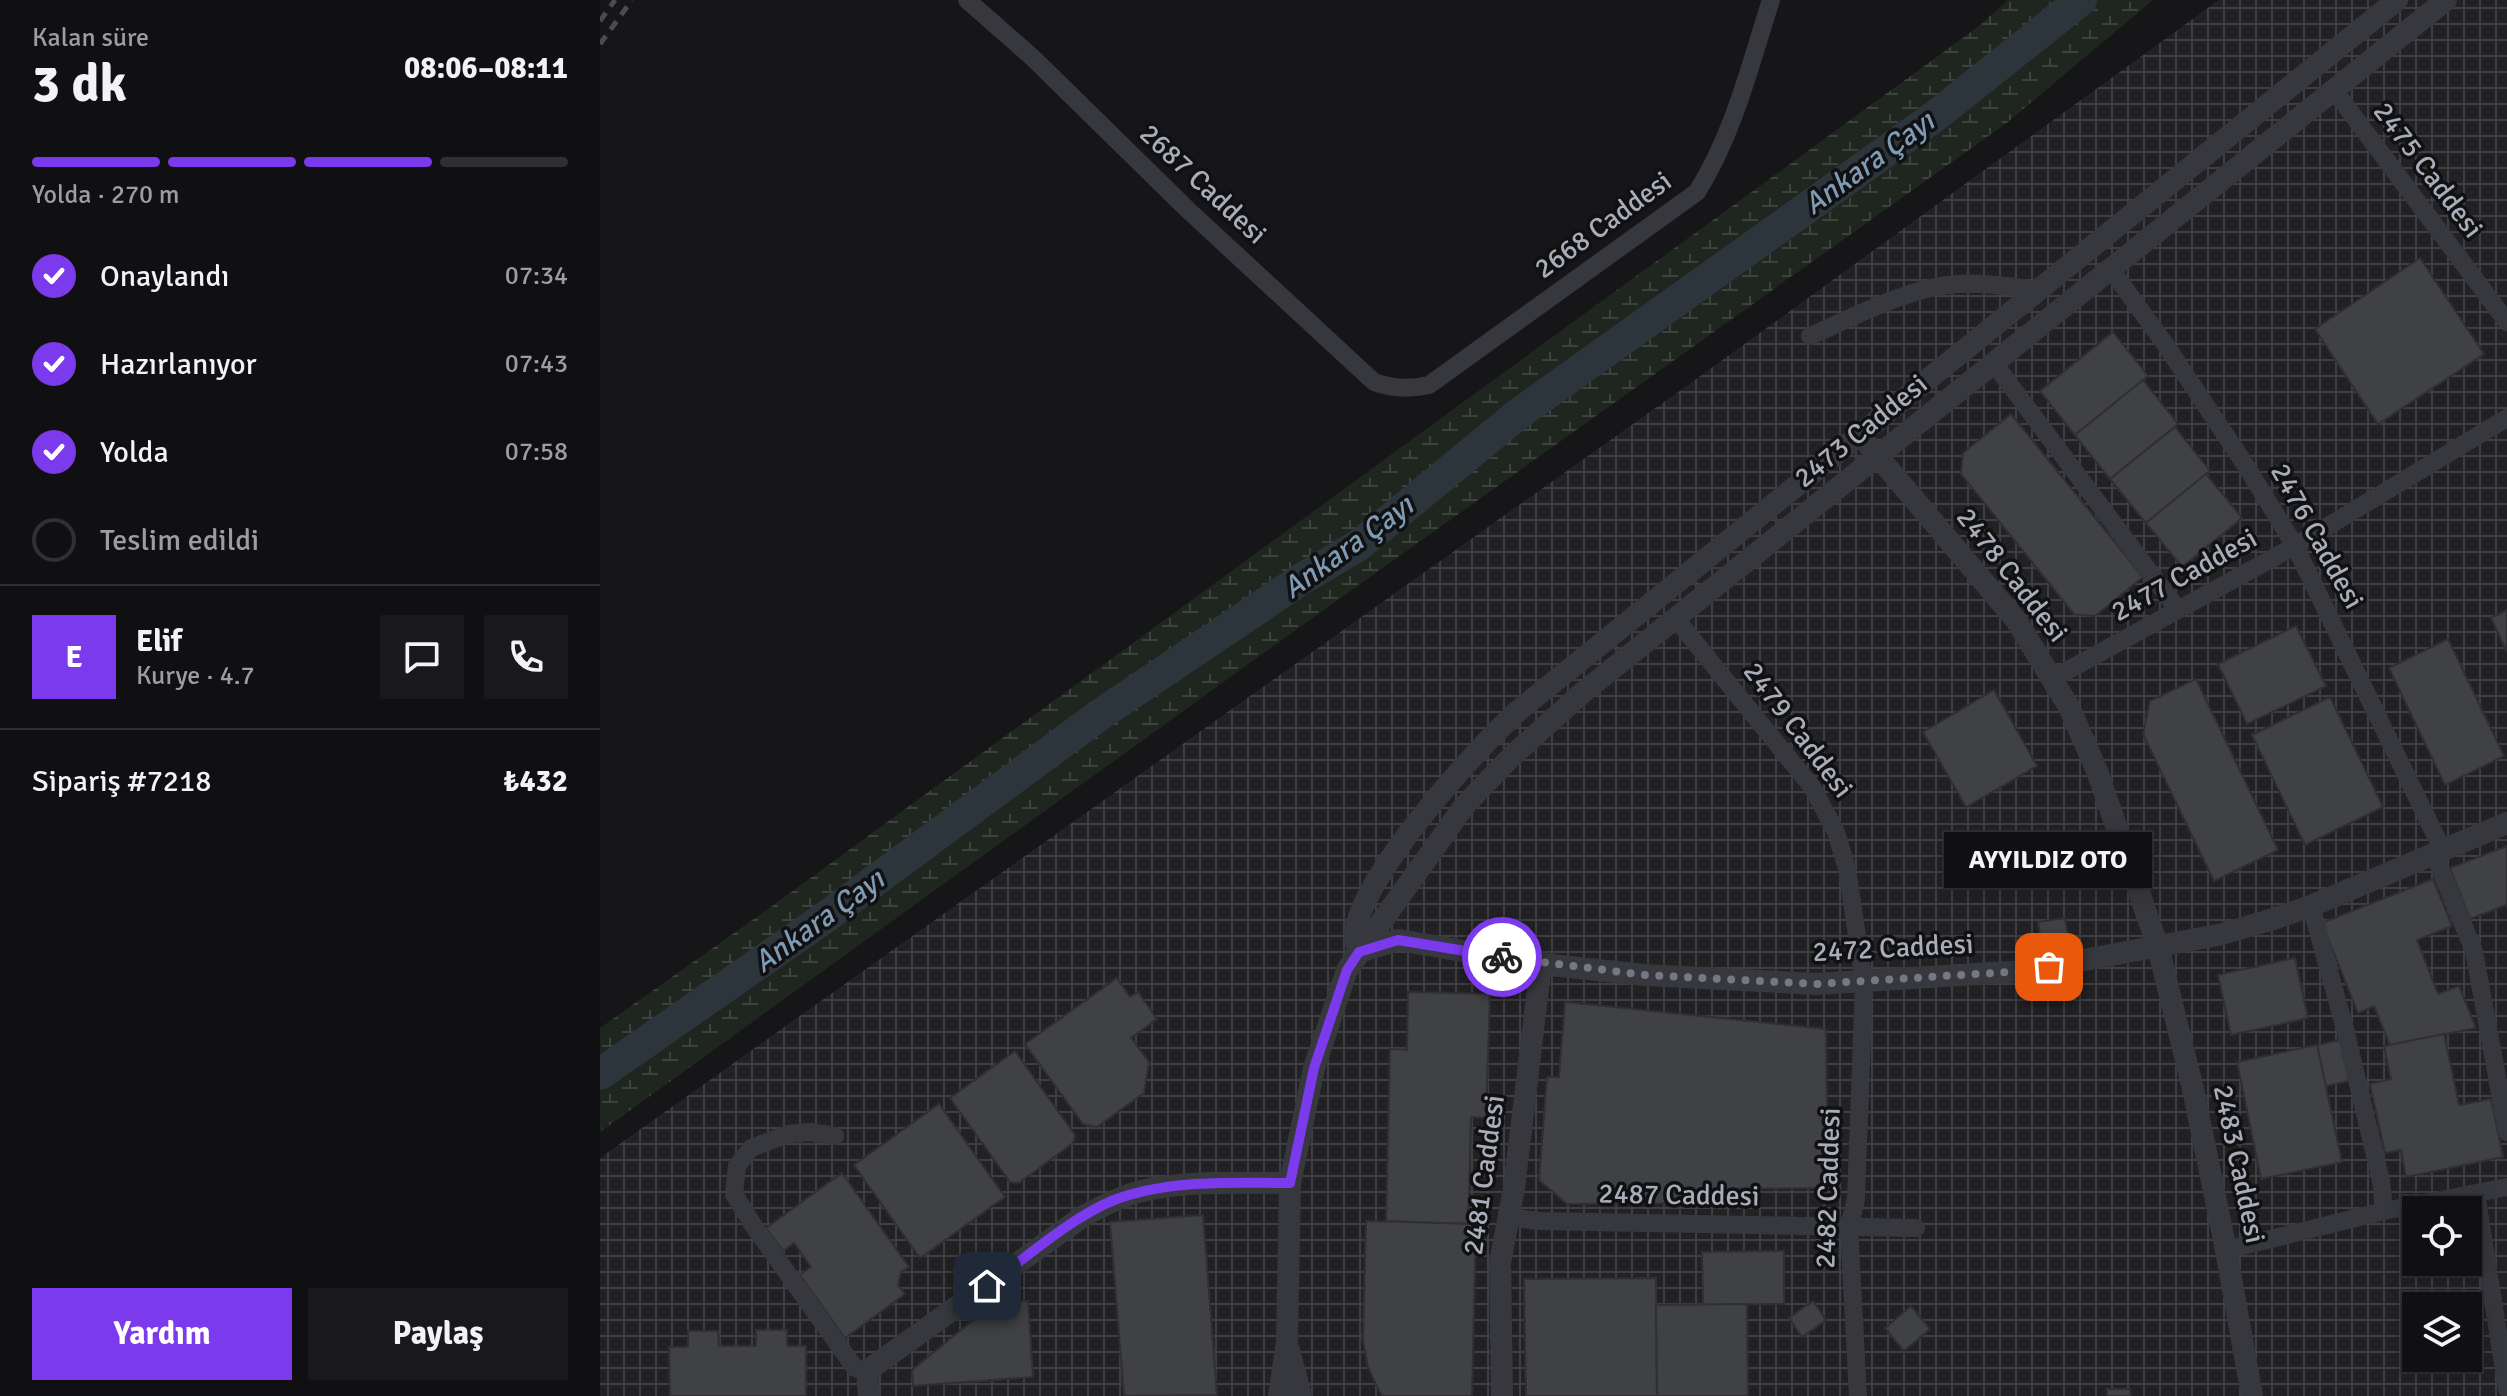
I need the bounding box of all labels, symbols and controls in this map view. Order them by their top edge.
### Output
text: Kalan süre [32,22,149,54]
text: 08:06–08:11 [404,50,568,87]
text: 3 dk [32,52,127,116]
street label: 2475 Caddesi [2366,95,2490,245]
water label: Ankara Çayı [1796,102,1943,223]
street label: 2687 Caddesi [1133,117,1273,251]
street label: 2668 Caddesi [1528,164,1678,286]
text: Yolda · 270 m [32,179,179,211]
icon: check [32,254,76,298]
text: Onaylandı [100,258,229,295]
text: 07:34 [505,260,568,292]
icon: check [32,342,76,386]
text: Hazırlanıyor [100,346,257,383]
text: 07:43 [505,348,568,380]
street label: 2473 Caddesi [1788,367,1934,495]
icon: check [32,430,76,474]
text: Yolda [100,434,169,471]
text: 07:58 [505,436,568,468]
street label: 2476 Caddesi [2263,457,2371,615]
water label: Ankara Çayı [1275,486,1422,607]
street label: 2478 Caddesi [1949,501,2075,649]
street label: 2477 Caddesi [2105,521,2263,629]
text: Teslim edildi [100,522,259,559]
button: chat [380,615,464,699]
button: phone [484,615,568,699]
text: Elif [136,623,182,660]
text: E [65,639,83,676]
street label: 2479 Caddesi [1736,655,1860,805]
text: Kurye · 4.7 [136,660,255,692]
text: Sipariş #7218 [32,763,211,800]
text: ₺432 [503,763,568,800]
callout: AYYILDIZ OTO [1945,831,2153,887]
text: AYYILDIZ OTO [1969,844,2127,876]
water label: Ankara Çayı [746,860,893,981]
courier [1462,917,1542,997]
street label: 2472 Caddesi [1812,927,1974,969]
pin [2015,933,2083,1001]
icon: bike [1480,935,1524,979]
icon: bag [2027,945,2071,989]
street label: 2483 Caddesi [2206,1082,2272,1246]
street label: 2481 Caddesi [1456,1093,1512,1257]
street label: 2482 Caddesi [1808,1107,1848,1269]
street label: 2487 Caddesi [1598,1177,1760,1213]
map controls [2402,1196,2482,1372]
button: locate [2402,1196,2482,1276]
pin [953,1252,1021,1320]
icon: home [965,1264,1009,1308]
button: Yardım [32,1288,292,1380]
button: Paylaş [308,1288,568,1380]
button: layers [2402,1292,2482,1372]

